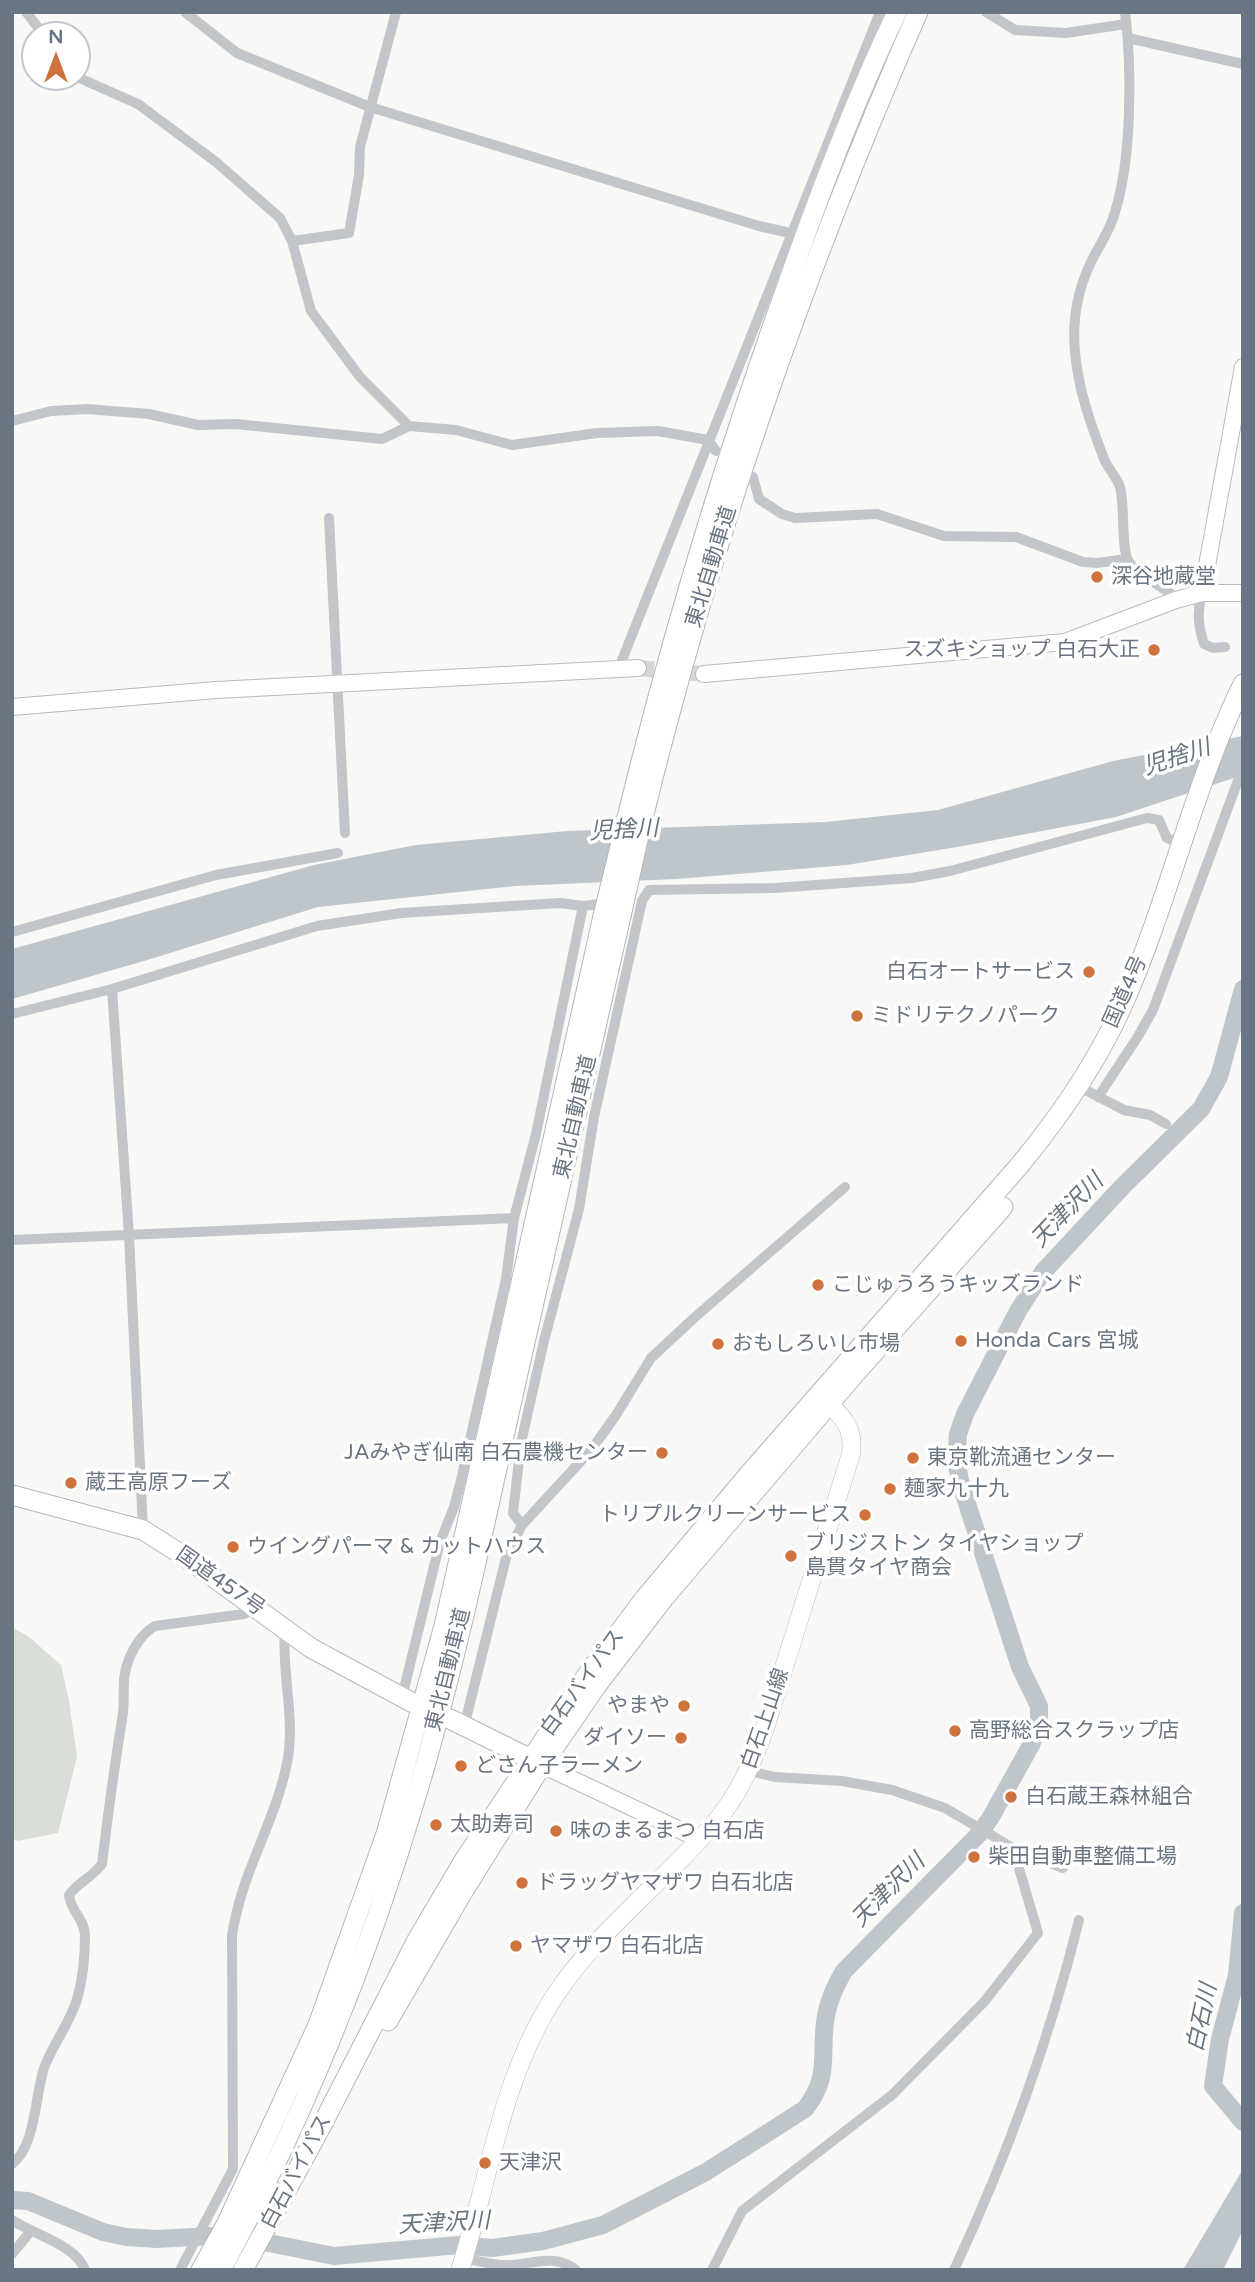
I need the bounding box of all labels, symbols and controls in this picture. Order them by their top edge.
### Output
north arrow [21,21,91,91]
text: N [48,26,64,48]
street label: 東北自動車道 [682,503,742,631]
place label: 深谷地蔵堂 [1111,564,1216,590]
marker: 深谷地蔵堂 [1089,569,1105,585]
place label: スズキショップ 白石大正 [904,637,1140,663]
marker: スズキショップ 白石大正 [1146,642,1162,658]
water label: 児捨川 [1140,734,1214,782]
water label: 児捨川 [589,815,659,847]
street label: 国道4号 [1099,952,1153,1032]
place label: 白石オートサービス [886,959,1075,985]
marker: 白石オートサービス [1081,964,1097,980]
place label: ミドリテクノパーク [871,1003,1060,1029]
marker: ミドリテクノパーク [849,1008,865,1024]
street label: 東北自動車道 [550,1053,602,1181]
water label: 天津沢川 [1026,1168,1110,1254]
place label: こじゅうろうキッズランド [832,1272,1084,1298]
marker: こじゅうろうキッズランド [810,1277,826,1293]
place label: Honda Cars 宮城 [975,1328,1139,1354]
place label: おもしろいし市場 [732,1331,900,1357]
marker: Honda Cars 宮城 [953,1333,969,1349]
marker: おもしろいし市場 [710,1336,726,1352]
place label: JAみやぎ仙南 白石農機センター [344,1440,648,1466]
marker: JAみやぎ仙南 白石農機センター [654,1445,670,1461]
place label: 東京靴流通センター [927,1445,1116,1471]
marker: 東京靴流通センター [905,1450,921,1466]
place label: 蔵王高原フーズ [85,1470,232,1496]
marker: 蔵王高原フーズ [63,1475,79,1491]
place label: 麺家九十九 [904,1476,1009,1502]
marker: 麺家九十九 [882,1481,898,1497]
place label: トリプルクリーンサービス [599,1502,851,1528]
marker: トリプルクリーンサービス [857,1507,873,1523]
place label: ブリジストン タイヤショップ 島貫タイヤ商会 [805,1531,1083,1581]
place label: ウイングパーマ & カットハウス [247,1534,546,1560]
marker: ウイングパーマ & カットハウス [225,1539,241,1555]
street label: 国道457号 [171,1542,269,1622]
marker: ブリジストン タイヤショップ 島貫タイヤ商会 [783,1548,799,1564]
street label: 東北自動車道 [422,1606,476,1734]
street label: 白石バイパス [536,1625,630,1741]
street label: 白石上山線 [737,1665,795,1773]
place label: やまや [607,1693,670,1719]
marker: やまや [676,1698,692,1714]
place label: 高野総合スクラップ店 [969,1718,1179,1744]
marker: 高野総合スクラップ店 [947,1723,963,1739]
place label: ダイソー [583,1725,667,1751]
marker: ダイソー [673,1730,689,1746]
place label: どさん子ラーメン [475,1753,643,1779]
marker: どさん子ラーメン [453,1758,469,1774]
place label: 白石蔵王森林組合 [1025,1784,1193,1810]
marker: 白石蔵王森林組合 [1003,1789,1019,1805]
place label: 太助寿司 [450,1812,534,1838]
marker: 太助寿司 [428,1817,444,1833]
place label: 味のまるまつ 白石店 [570,1818,764,1844]
marker: 味のまるまつ 白石店 [548,1823,564,1839]
place label: 柴田自動車整備工場 [988,1844,1177,1870]
water label: 天津沢川 [847,1849,931,1933]
marker: 柴田自動車整備工場 [966,1849,982,1865]
place label: ドラッグヤマザワ 白石北店 [536,1870,793,1896]
marker: ドラッグヤマザワ 白石北店 [514,1875,530,1891]
place label: ヤマザワ 白石北店 [530,1933,703,1959]
marker: ヤマザワ 白石北店 [508,1938,524,1954]
water label: 白石川 [1182,1981,1224,2055]
street label: 白石バイパス [256,2110,338,2234]
place label: 天津沢 [499,2150,562,2176]
marker: 天津沢 [477,2155,493,2171]
water label: 天津沢川 [397,2208,491,2240]

